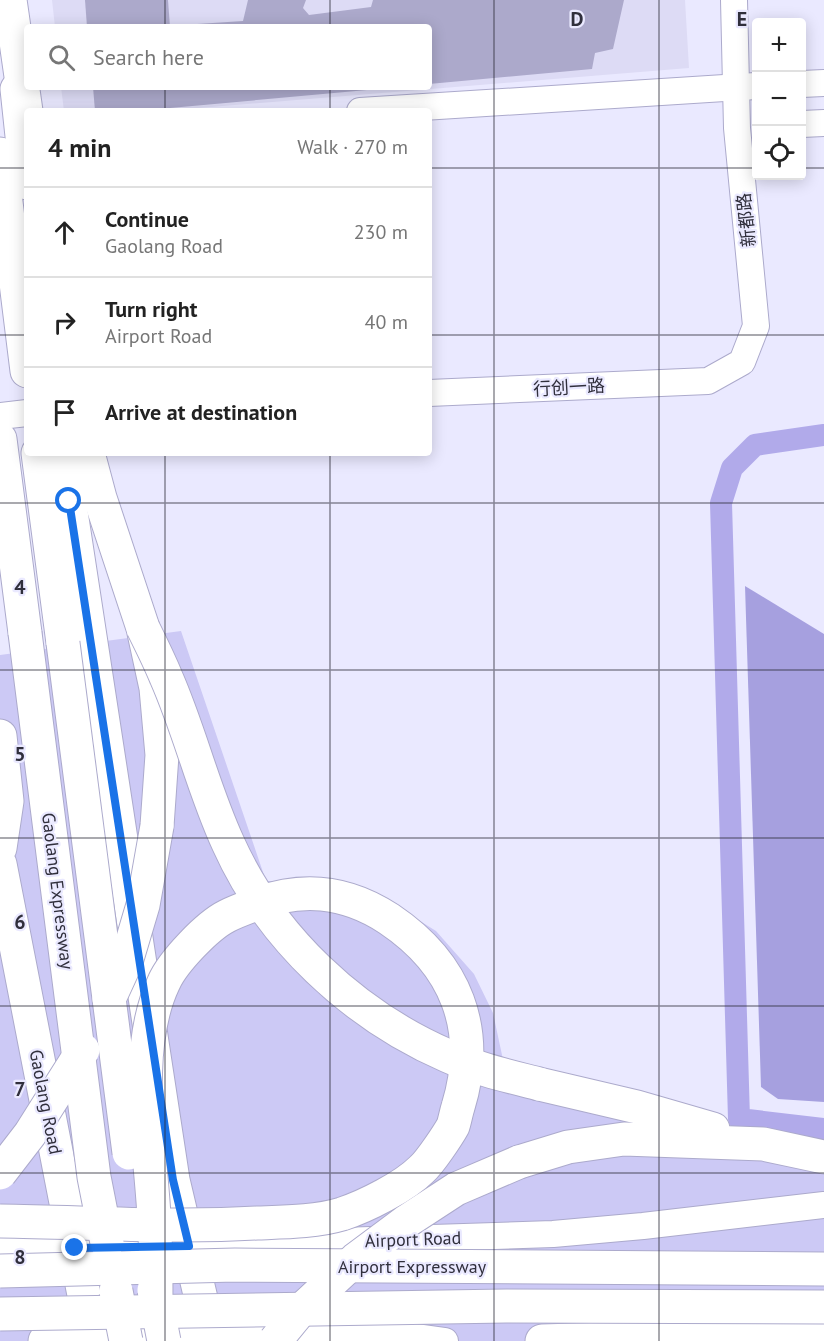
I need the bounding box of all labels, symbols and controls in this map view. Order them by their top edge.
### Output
text: D [571,6,584,32]
text: E [737,6,747,32]
map controls [752,18,806,180]
button: + [752,18,806,72]
search box [24,24,432,90]
icon: search [45,41,78,74]
text: Search here [93,43,204,71]
button: − [752,72,806,126]
button: locate [752,126,806,180]
text: 4 min [48,131,111,164]
text: Walk · 270 m [297,134,408,160]
street label: 新都路 [732,192,760,248]
text: Continue [105,205,189,233]
icon: ahead [48,216,81,249]
text: 230 m [354,219,408,245]
text: Gaolang Road [105,233,223,259]
text: Turn right [105,295,197,323]
icon: right [48,306,81,339]
text: 40 m [365,309,408,335]
text: Airport Road [105,323,212,349]
street label: 行创一路 [532,374,606,400]
icon: arrive [48,396,81,429]
text: Arrive at destination [105,398,297,426]
route start [55,487,81,513]
text: 4 [14,574,26,600]
text: 5 [14,741,26,767]
street label: Gaolang Expressway [37,811,79,971]
text: 6 [14,909,26,935]
street label: Gaolang Road [25,1048,67,1156]
text: 7 [14,1076,26,1102]
street label: Airport Road [364,1226,462,1252]
route end [61,1234,87,1260]
text: 8 [14,1244,26,1270]
street label: Airport Expressway [338,1255,487,1278]

